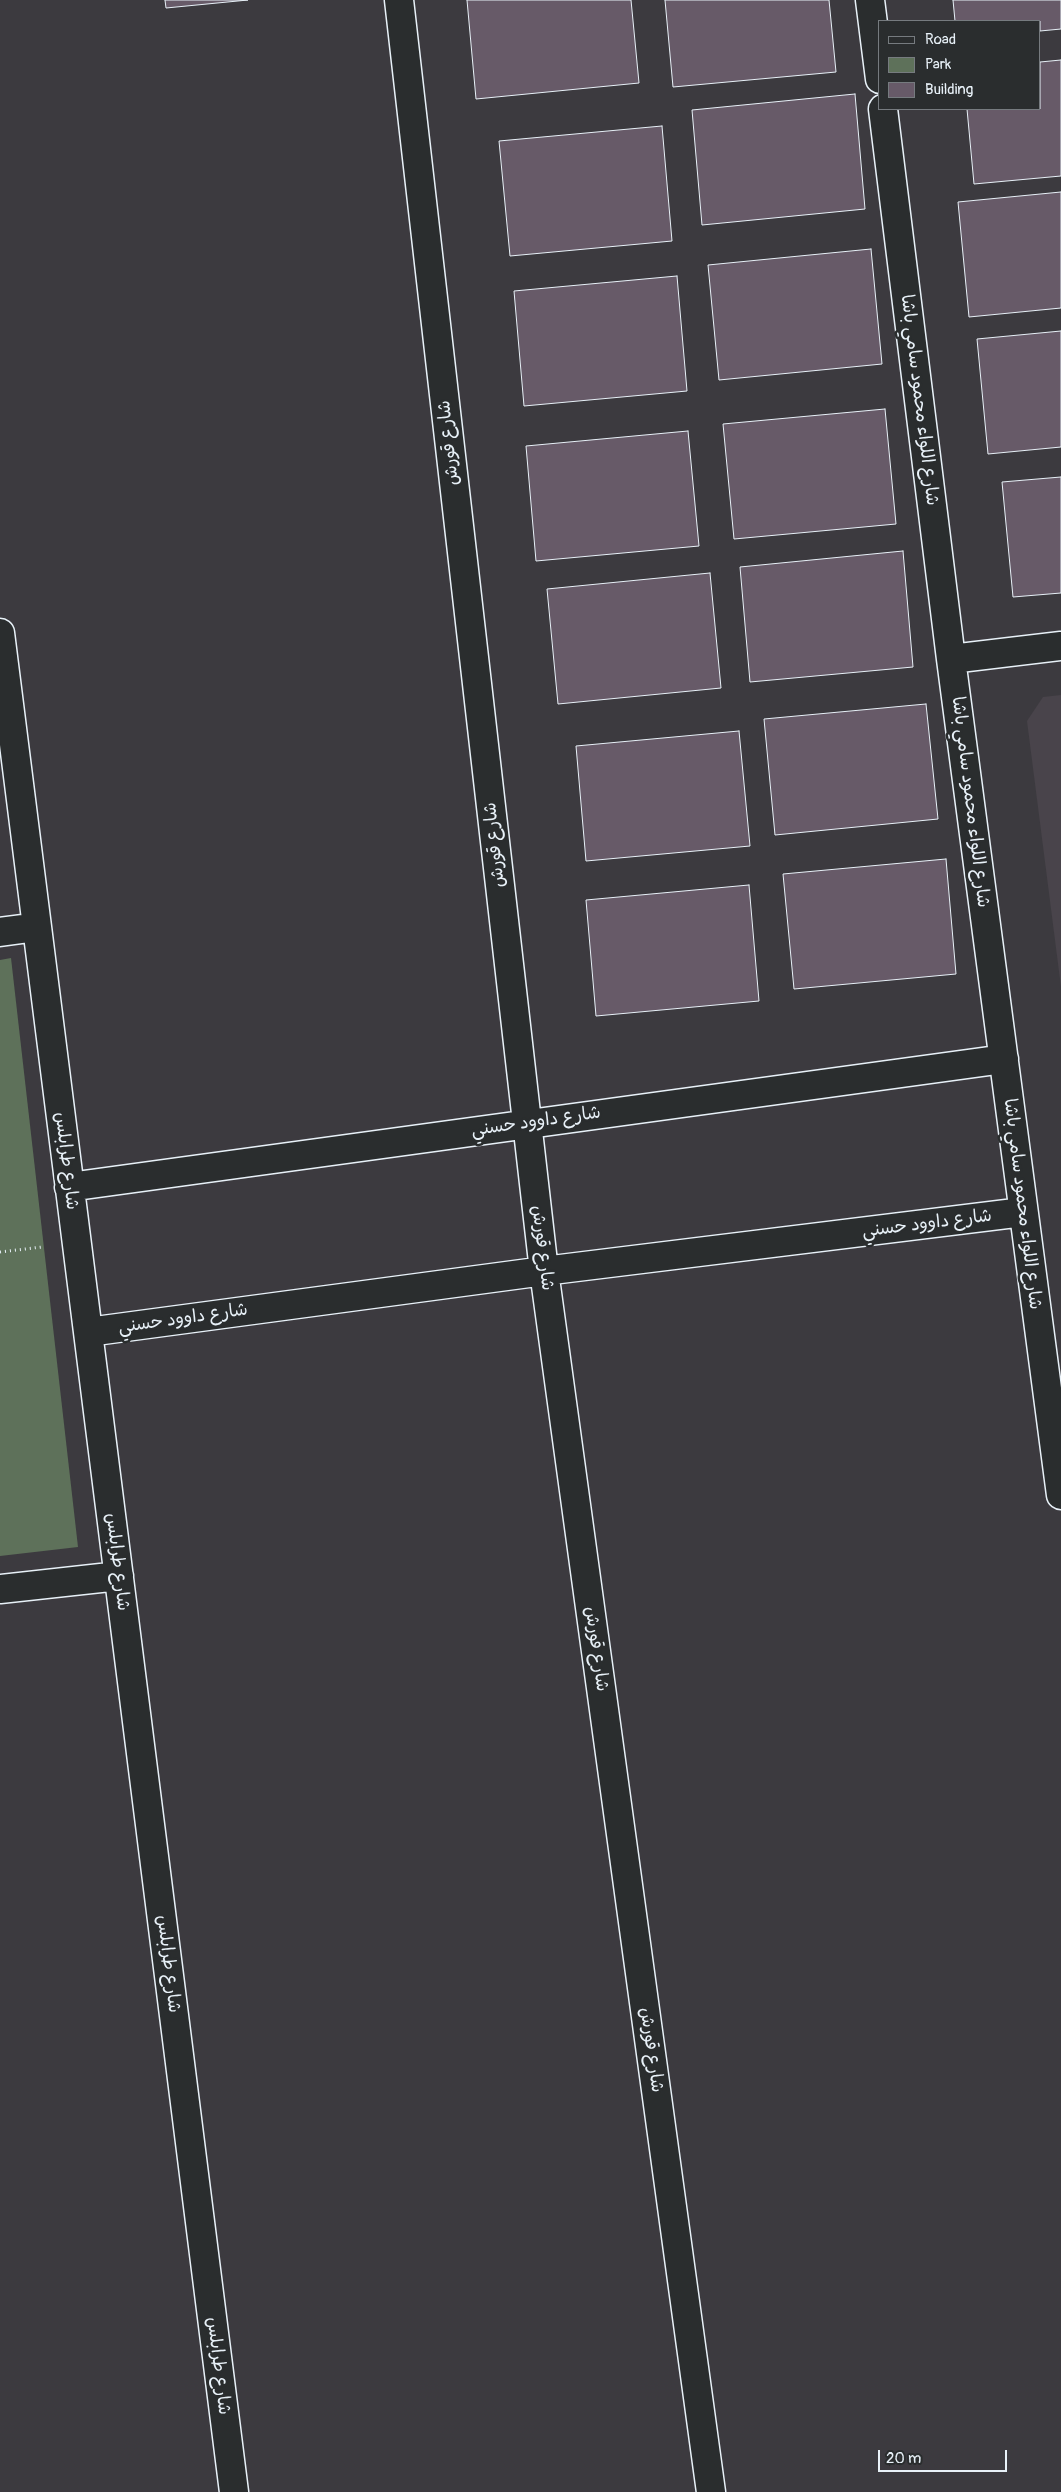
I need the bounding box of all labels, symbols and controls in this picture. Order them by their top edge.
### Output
legend [878,20,1041,110]
text: Road [925,30,956,49]
text: Park [925,55,951,74]
text: Building [925,80,973,99]
street label: شارع اللواء محمود سامي باشا [895,293,943,507]
street label: شارع قورش [434,399,464,487]
street label: شارع اللواء محمود سامي باشا [946,695,994,909]
street label: شارع قورش [480,801,510,889]
street label: شارع اللواء محمود سامي باشا [998,1097,1046,1311]
street label: شارع داوود حسني [470,1102,602,1142]
street label: شارع طرابلس [49,1111,83,1211]
street label: شارع قورش [526,1204,558,1292]
street label: شارع داوود حسني [861,1205,993,1243]
street label: شارع داوود حسني [117,1299,249,1339]
street label: شارع طرابلس [100,1512,134,1612]
street label: شارع قورش [579,1605,613,1693]
street label: شارع طرابلس [151,1914,185,2014]
street label: شارع قورش [634,2006,668,2094]
street label: شارع طرابلس [201,2316,235,2416]
scale bar [881,2440,1010,2472]
text: 20 m [886,2449,921,2468]

